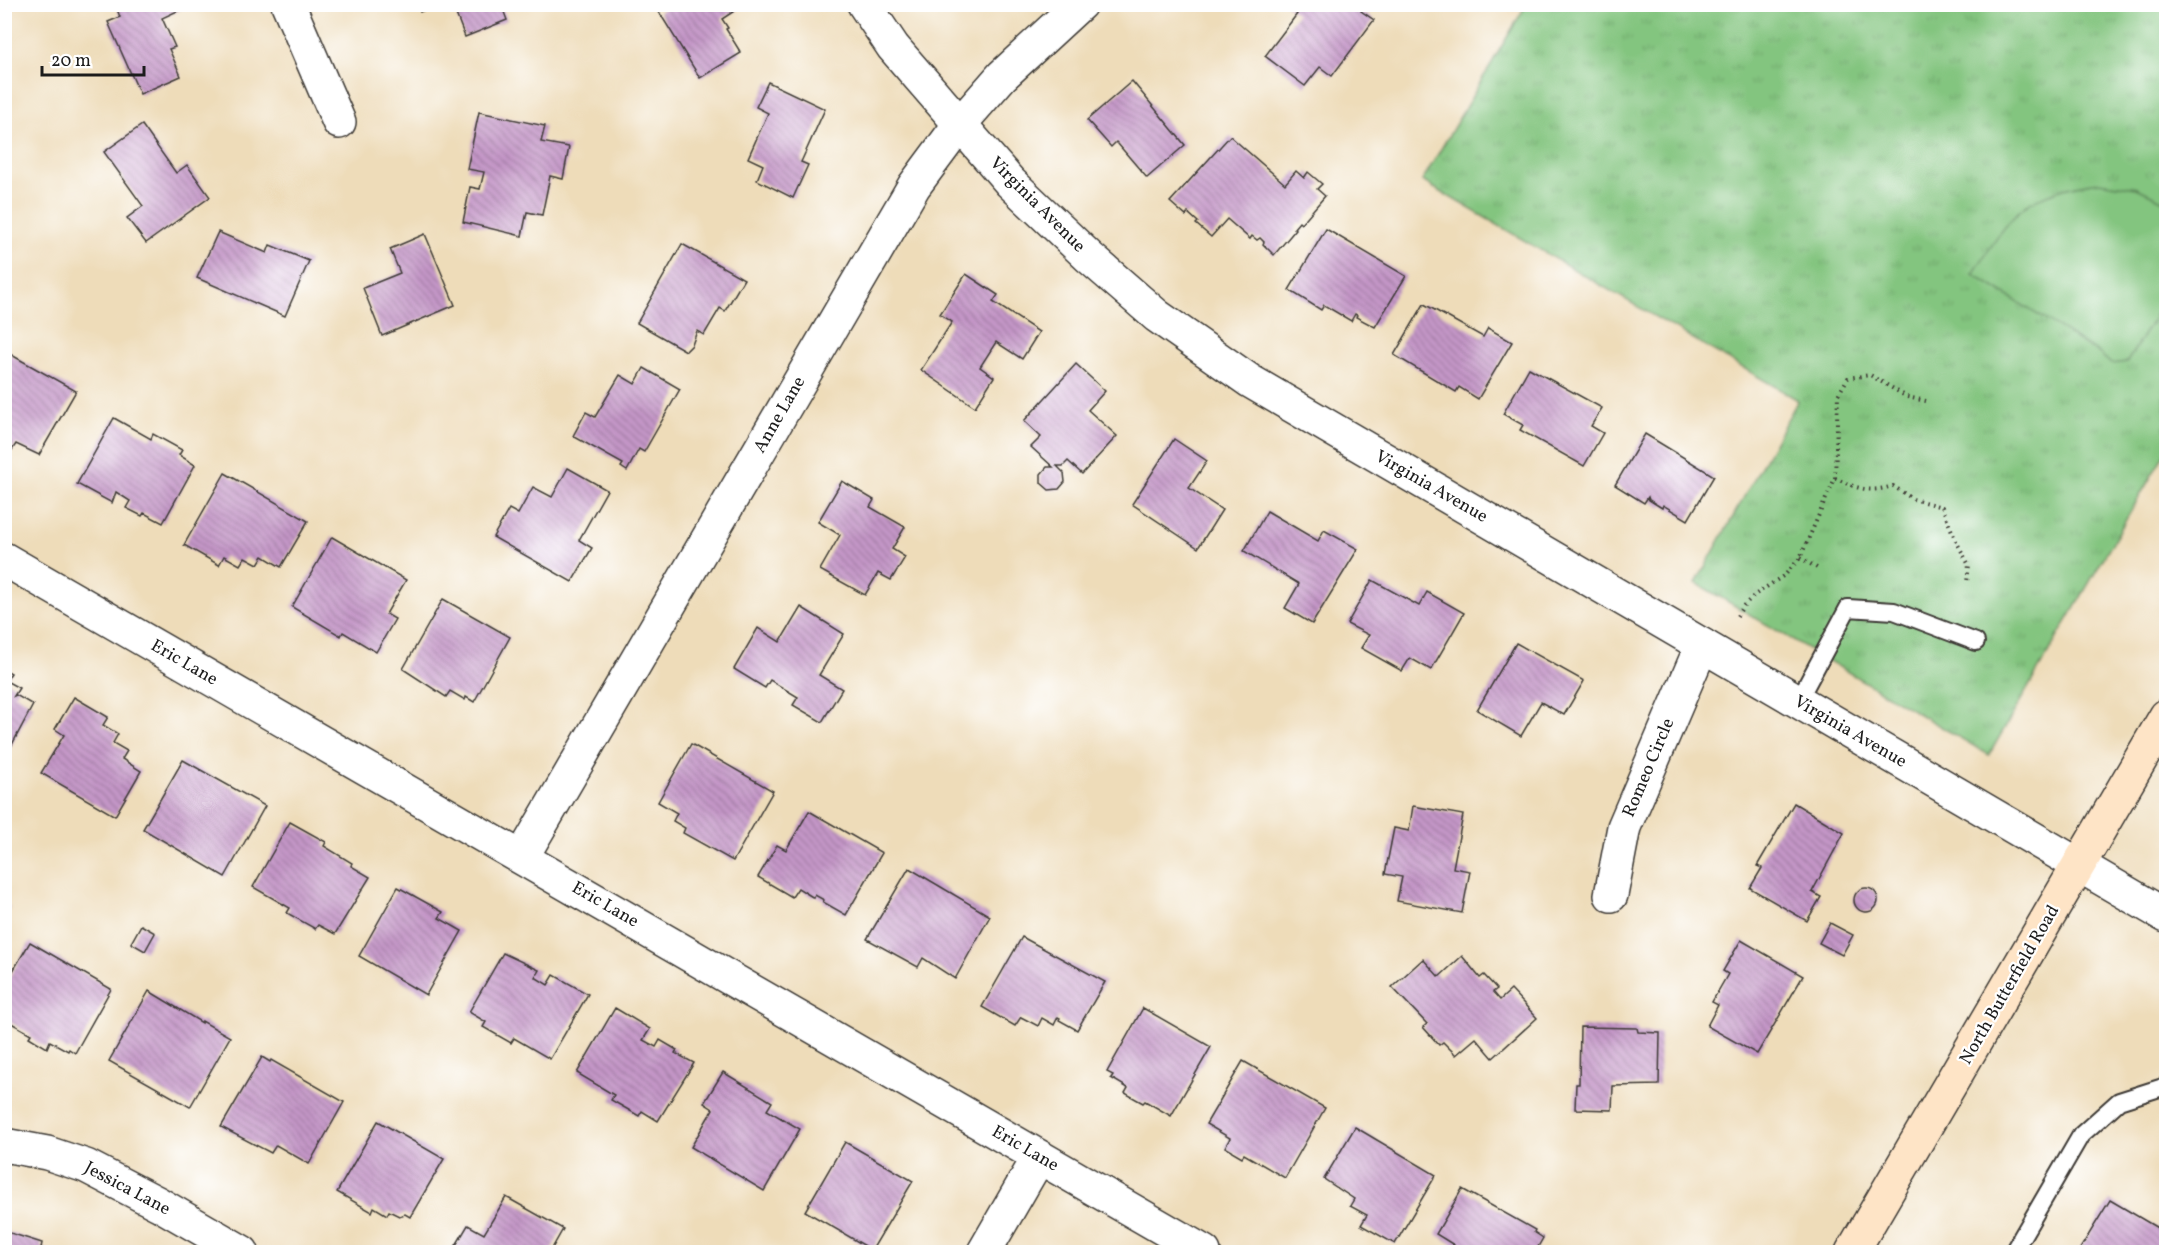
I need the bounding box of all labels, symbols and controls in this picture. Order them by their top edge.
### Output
scale bar [42,39,144,77]
text: 20 m [51,49,91,74]
street label: Virginia Avenue [983,151,1091,259]
street label: Anne Lane [748,372,812,458]
street label: Virginia Avenue [1370,445,1492,529]
street label: Eric Lane [146,634,222,692]
street label: Virginia Avenue [1789,690,1911,774]
street label: Romeo Circle [1617,715,1681,821]
street label: Eric Lane [567,876,643,934]
street label: North Butterfield Road [1954,901,2066,1069]
street label: Eric Lane [987,1120,1063,1178]
street label: Jessica Lane [80,1156,174,1222]

